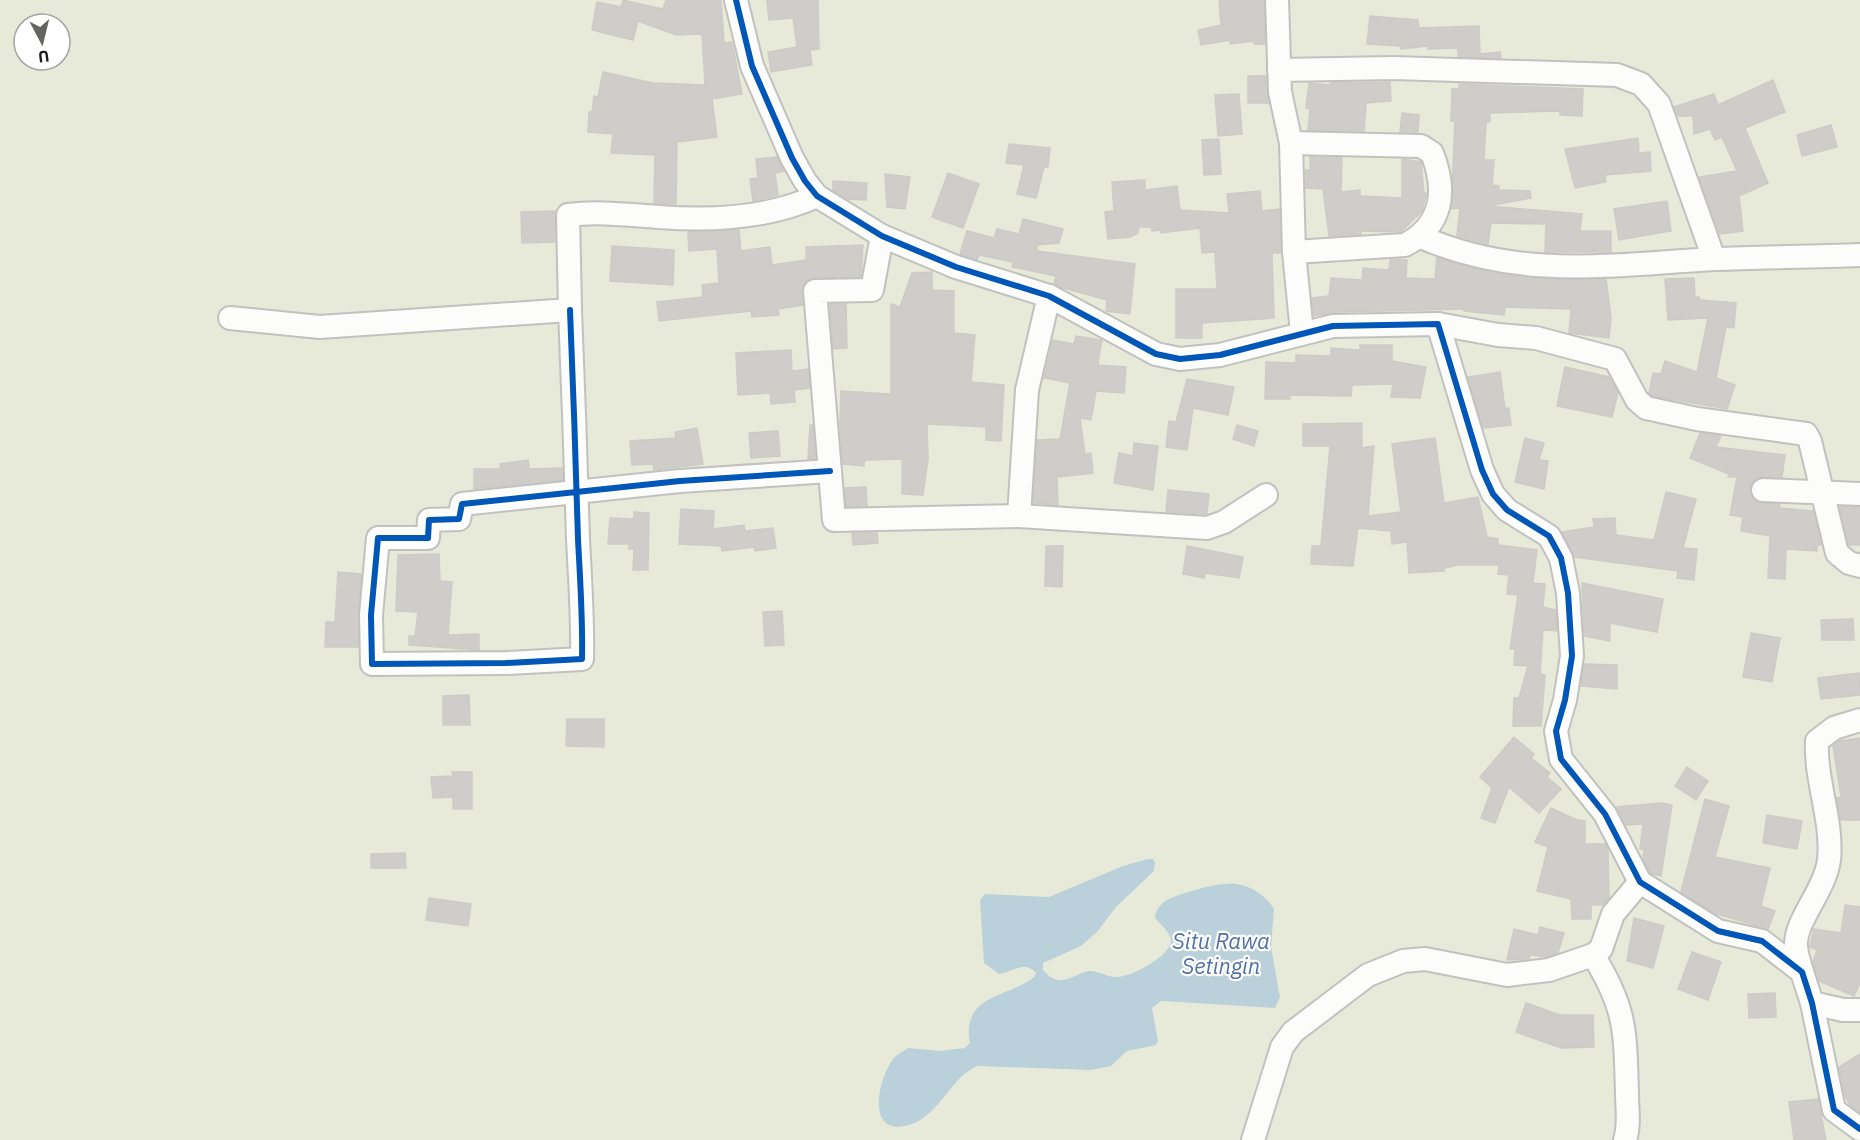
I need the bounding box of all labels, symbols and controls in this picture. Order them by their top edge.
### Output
north arrow [12,12,72,72]
text: U [37,46,51,67]
water label: Situ Rawa Setingin [1172,926,1270,980]

